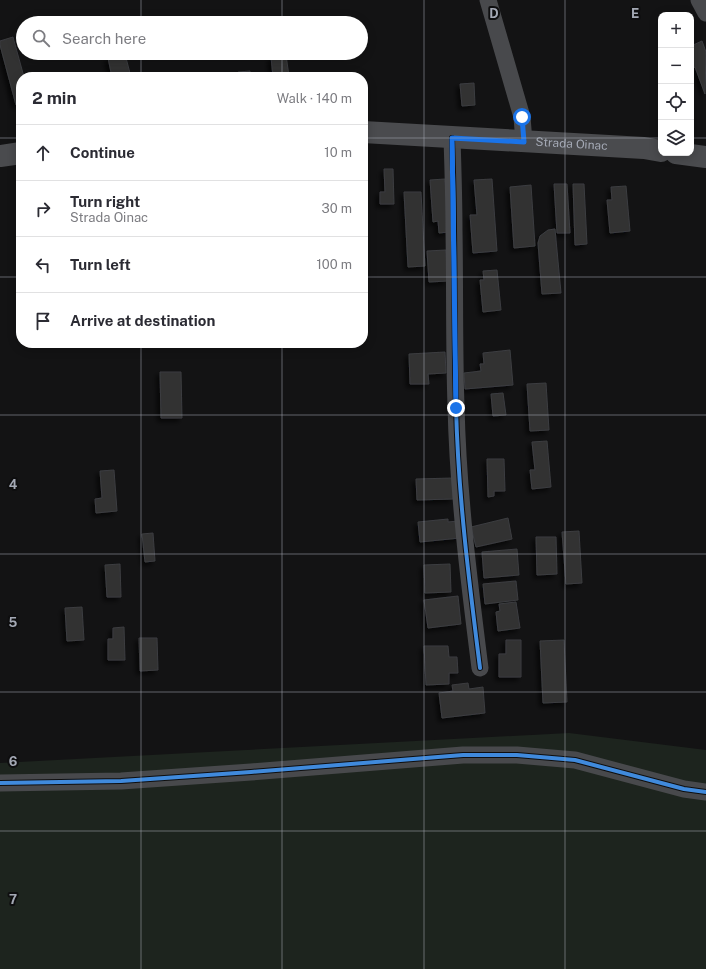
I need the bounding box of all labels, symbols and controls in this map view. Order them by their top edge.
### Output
text: D [489,6,499,21]
text: E [631,6,639,21]
map controls [658,12,694,156]
button: + [658,12,694,48]
search box [16,16,368,60]
icon: search [30,27,52,49]
text: Search here [62,30,146,47]
button: − [658,48,694,84]
button: locate [658,84,694,120]
text: 2 min [32,88,77,108]
text: Walk · 140 m [277,91,352,106]
route start [513,108,531,126]
button: layers [658,120,694,156]
street label: Strada Oinac [535,135,608,153]
icon: ahead [32,142,54,164]
text: Continue [70,144,135,161]
text: 10 m [324,145,352,160]
text: Turn right [70,193,140,210]
icon: right [32,198,54,220]
text: 30 m [322,201,352,216]
text: Strada Oinac [70,210,148,225]
icon: left [32,254,54,276]
text: Turn left [70,256,131,273]
text: 100 m [316,257,352,272]
icon: arrive [32,310,54,332]
text: Arrive at destination [70,312,215,329]
route end [447,399,465,417]
text: 4 [9,477,18,492]
text: 5 [9,615,18,630]
text: 6 [9,754,18,769]
text: 7 [9,892,17,907]

